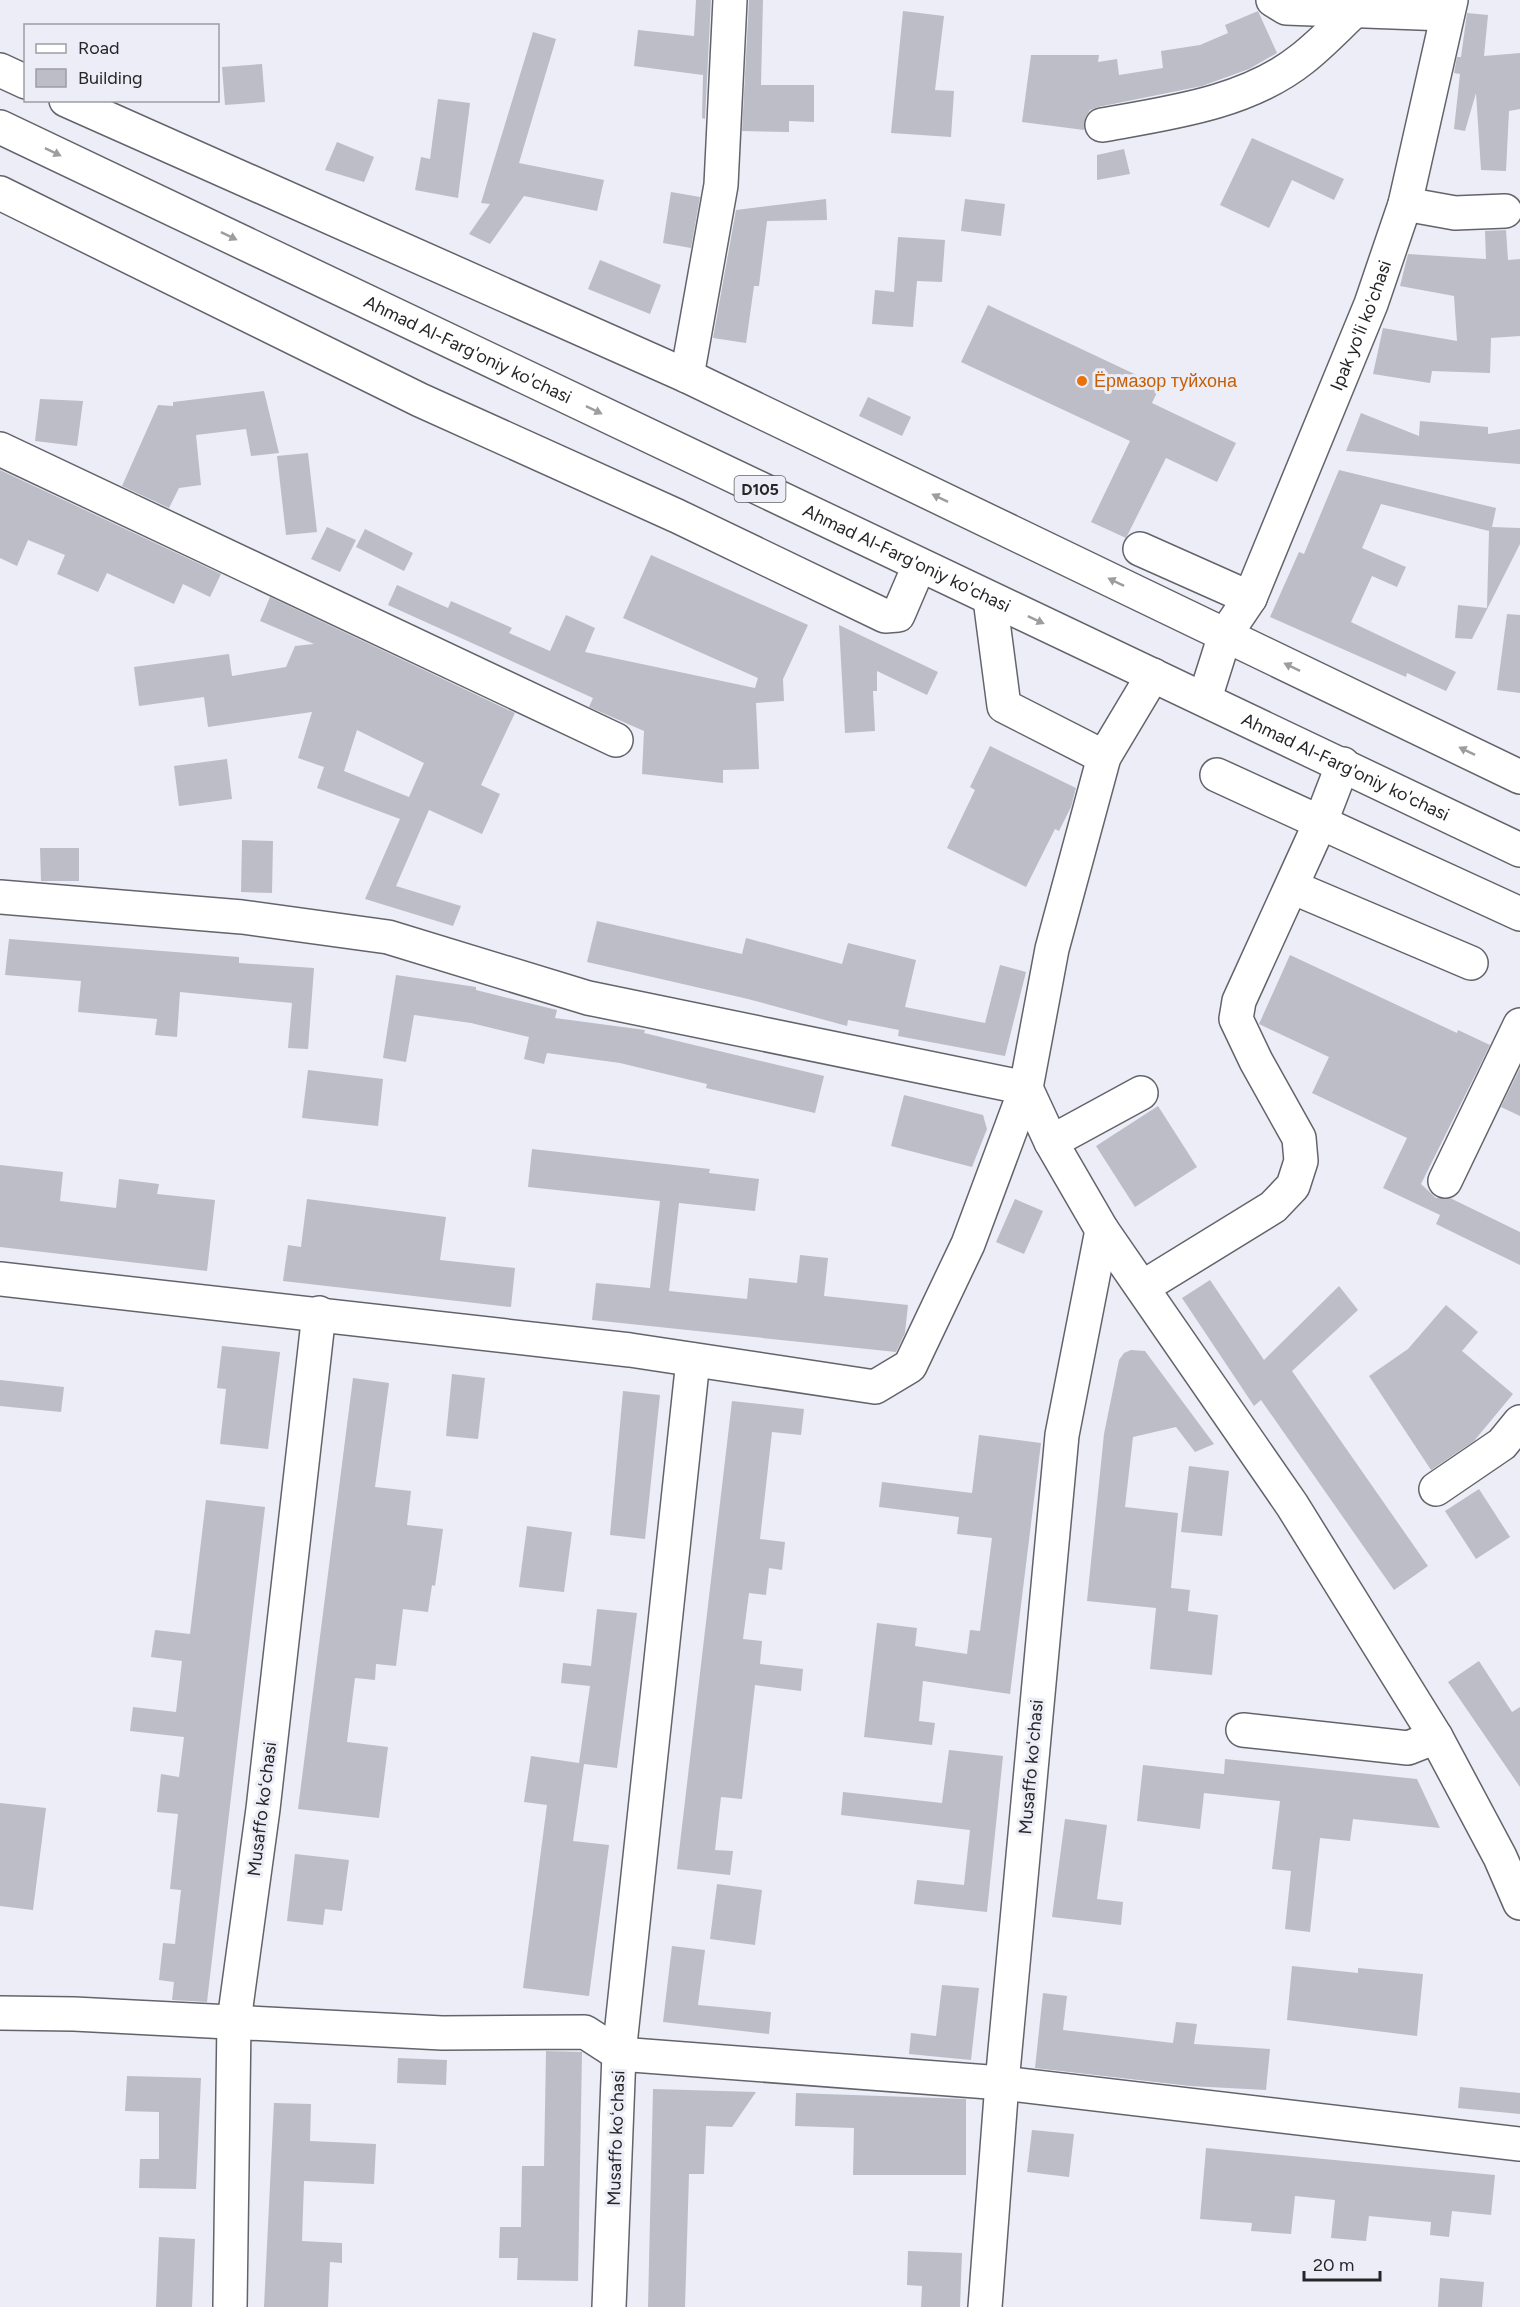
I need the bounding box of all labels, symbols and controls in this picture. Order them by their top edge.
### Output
legend [24,24,219,102]
text: Road [78,37,119,59]
text: Building [78,67,143,89]
one-way arrow [44,147,61,156]
one-way arrow [220,231,237,240]
street label: Ipak yo'li ko'chasi [1326,257,1396,394]
street label: Ahmad Al-Farg'oniy ko'chasi [360,291,575,408]
place label: Ёрмазор туйхона [1094,370,1238,392]
marker: Ёрмазор туйхона [1075,374,1089,388]
one-way arrow [586,406,603,415]
road number: D105 [734,476,786,502]
one-way arrow [932,493,949,502]
street label: Ahmad Al-Farg'oniy ko'chasi [799,499,1014,617]
one-way arrow [1107,578,1124,587]
one-way arrow [1027,616,1044,625]
one-way arrow [1283,662,1300,672]
street label: Ahmad Al-Farg'oniy ko'chasi [1238,708,1453,826]
one-way arrow [1459,747,1476,756]
street label: Musaffo koʻchasi [1014,1699,1048,1835]
street label: Musaffo koʻchasi [243,1740,281,1878]
street label: Musaffo koʻchasi [603,2070,629,2206]
scale bar [1304,2244,1380,2282]
text: 20 m [1313,2254,1354,2276]

